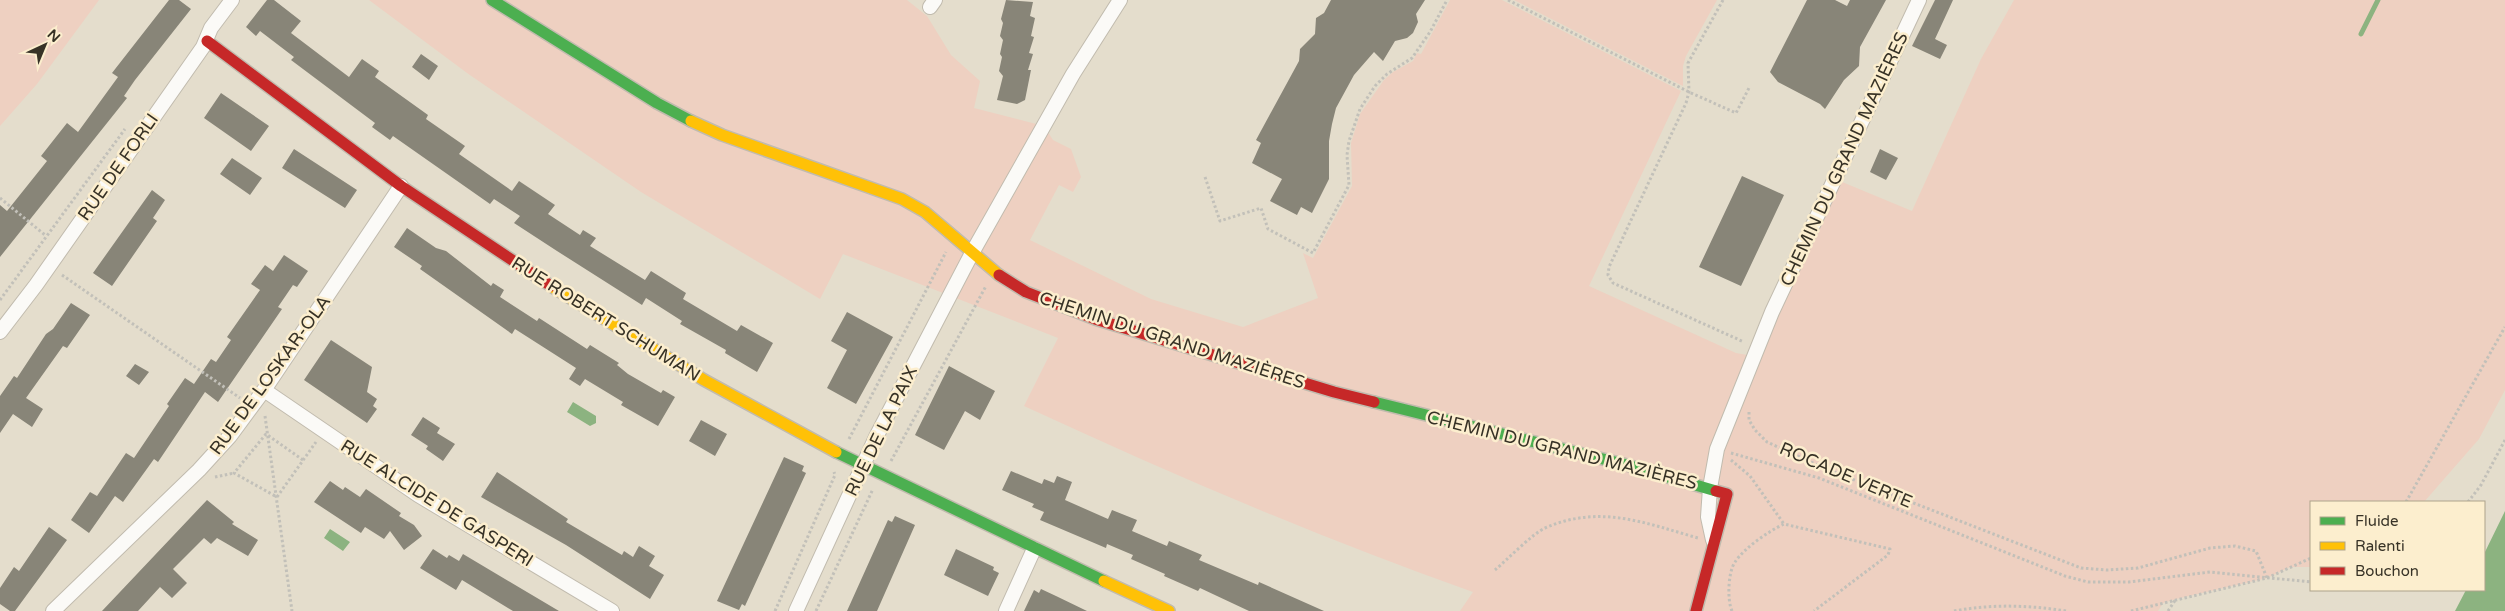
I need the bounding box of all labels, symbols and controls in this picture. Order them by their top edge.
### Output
north arrow [20,20,70,70]
text: N [44,26,64,46]
street label: CHEMIN DU GRAND MAZIÈRES [1775,28,1913,290]
street label: RUE DE FORLI [73,109,163,225]
street label: RUE ROBERT SCHUMAN [507,252,705,386]
street label: CHEMIN DU GRAND MAZIÈRES [1036,287,1308,393]
street label: RUE DE LOSKAR-OLA [205,291,335,459]
street label: RUE DE LA PAIX [840,362,922,500]
street label: CHEMIN DU GRAND MAZIÈRES [1425,406,1699,494]
street label: RUE ALCIDE DE GASPERI [337,435,537,571]
street label: ROCADE VERTE [1776,437,1916,513]
legend [2310,501,2485,591]
text: Fluide [2355,512,2399,530]
text: Ralenti [2355,537,2405,555]
text: Bouchon [2355,562,2419,580]

